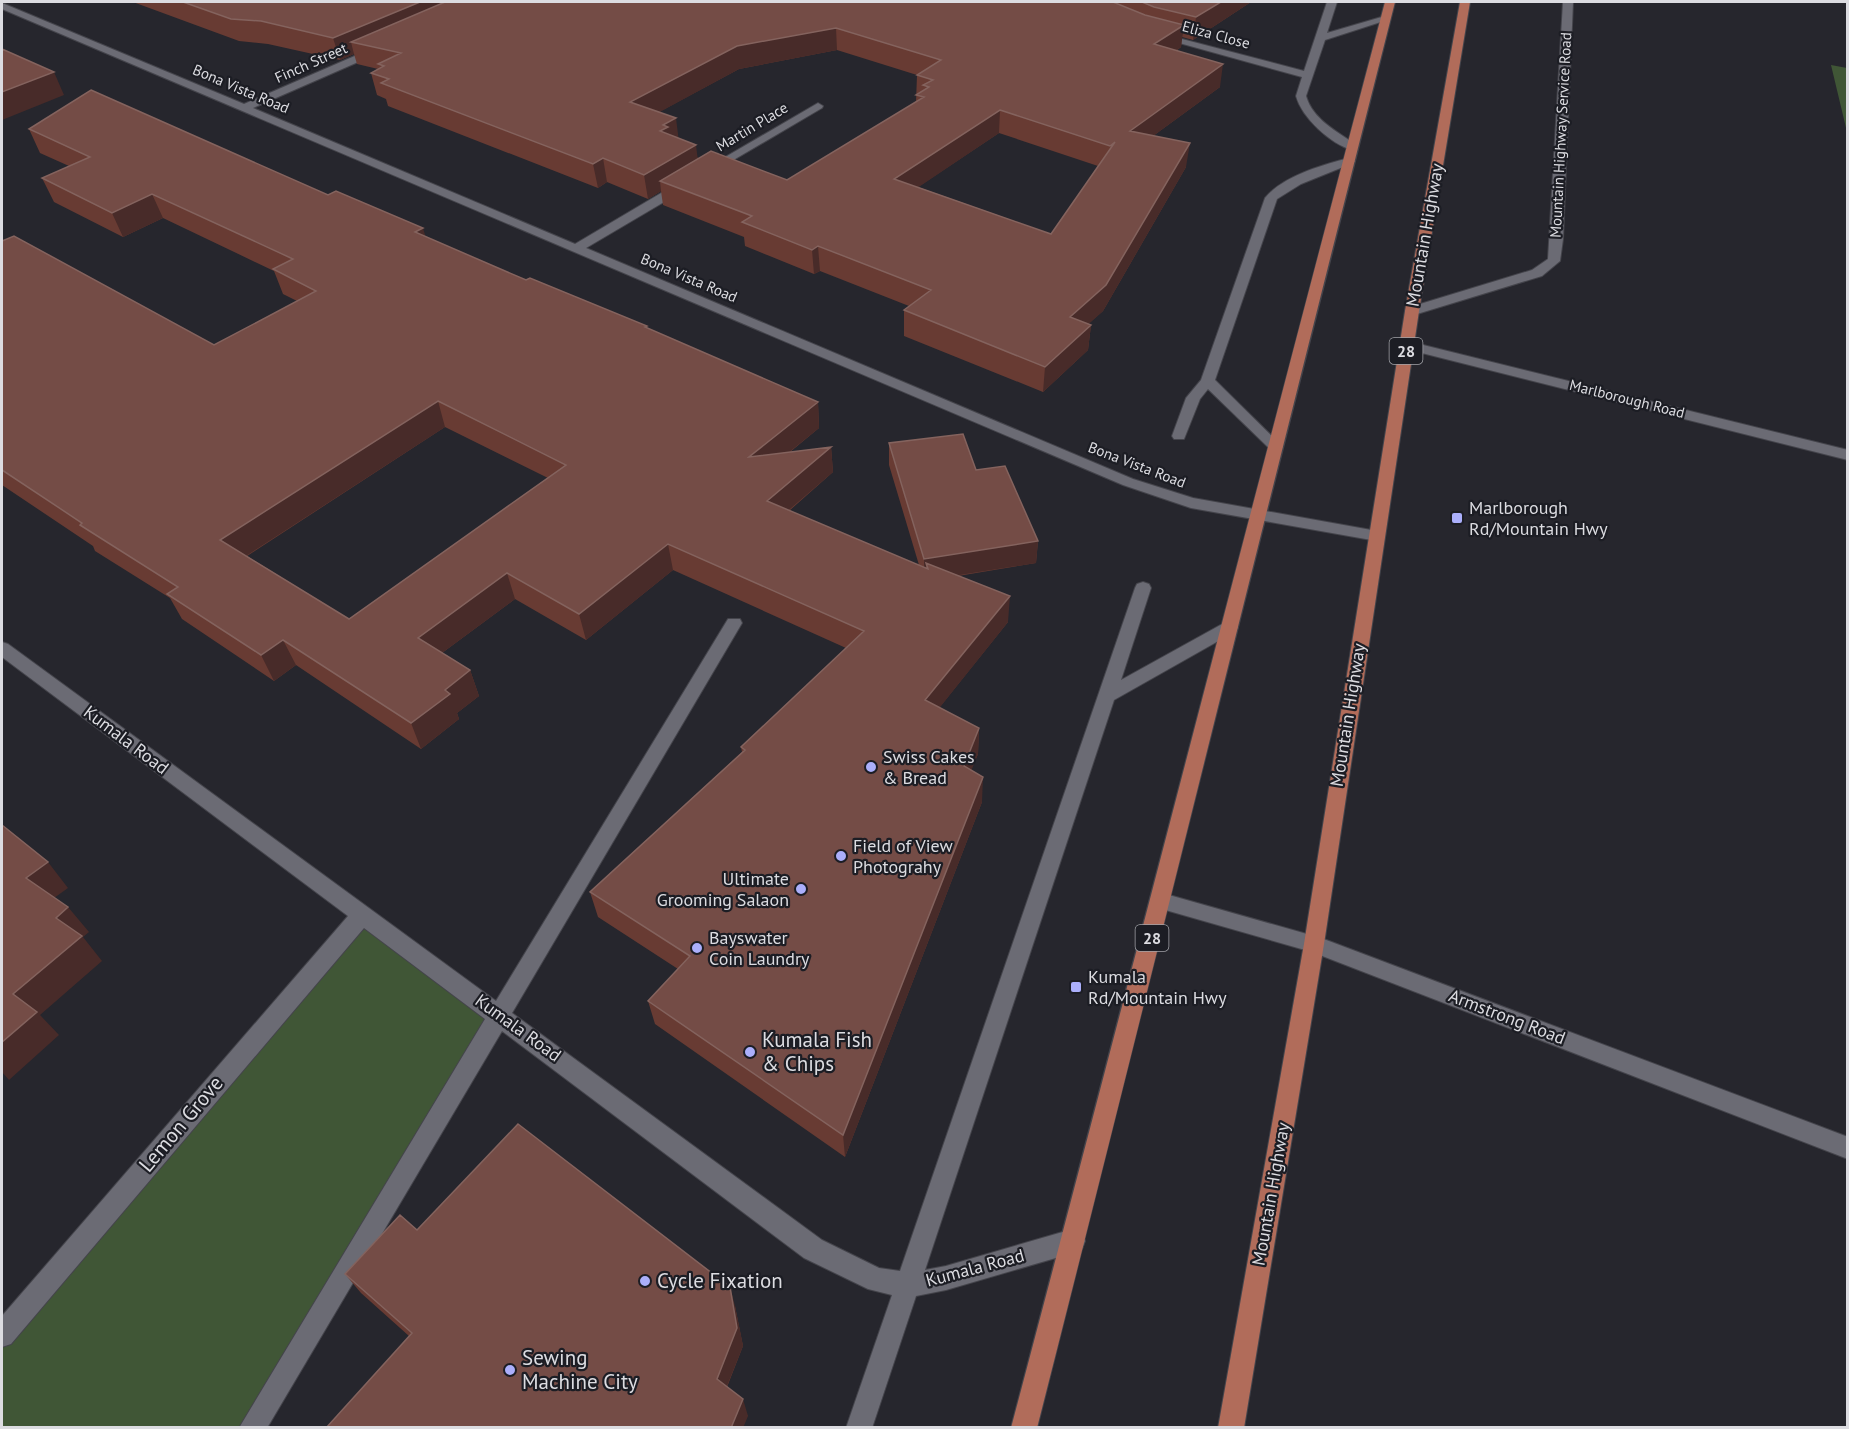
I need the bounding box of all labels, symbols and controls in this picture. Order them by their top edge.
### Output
street label: Eliza Close [1180,16,1252,53]
street label: Mountain Highway Service Road [1546,32,1575,238]
street label: Finch Street [272,38,350,87]
street label: Bona Vista Road [190,60,292,117]
street label: Martin Place [712,98,791,155]
street label: Mountain Highway [1401,161,1449,308]
street label: Bona Vista Road [638,249,740,306]
road number: 28 [1390,338,1422,364]
street label: Marlborough Road [1567,375,1687,422]
street label: Bona Vista Road [1086,437,1189,492]
place label: Marlborough Rd/Mountain Hwy [1469,496,1608,540]
marker: Marlborough Rd/Mountain Hwy [1450,511,1464,525]
street label: Mountain Highway [1325,641,1370,788]
street label: Kumala Road [79,700,173,779]
place label: Swiss Cakes & Bread [883,745,975,789]
marker: Swiss Cakes & Bread [864,760,878,774]
place label: Field of View Photograhy [853,834,953,878]
marker: Field of View Photograhy [834,849,848,863]
place label: Ultimate Grooming Salaon [657,867,789,911]
marker: Ultimate Grooming Salaon [794,882,808,896]
road number: 28 [1136,925,1168,951]
place label: Bayswater Coin Laundry [709,926,810,970]
marker: Bayswater Coin Laundry [690,941,704,955]
place label: Kumala Rd/Mountain Hwy [1088,965,1227,1009]
marker: Kumala Rd/Mountain Hwy [1069,980,1083,994]
street label: Armstrong Road [1446,984,1569,1049]
street label: Kumala Road [471,989,566,1067]
place label: Kumala Fish & Chips [762,1026,872,1077]
marker: Kumala Fish & Chips [743,1045,757,1059]
street label: Lemon Grove [133,1070,229,1177]
street label: Mountain Highway [1247,1120,1295,1267]
street label: Kumala Road [923,1243,1027,1292]
place label: Cycle Fixation [657,1267,783,1294]
marker: Cycle Fixation [638,1274,652,1288]
place label: Sewing Machine City [522,1344,638,1395]
marker: Sewing Machine City [503,1363,517,1377]

